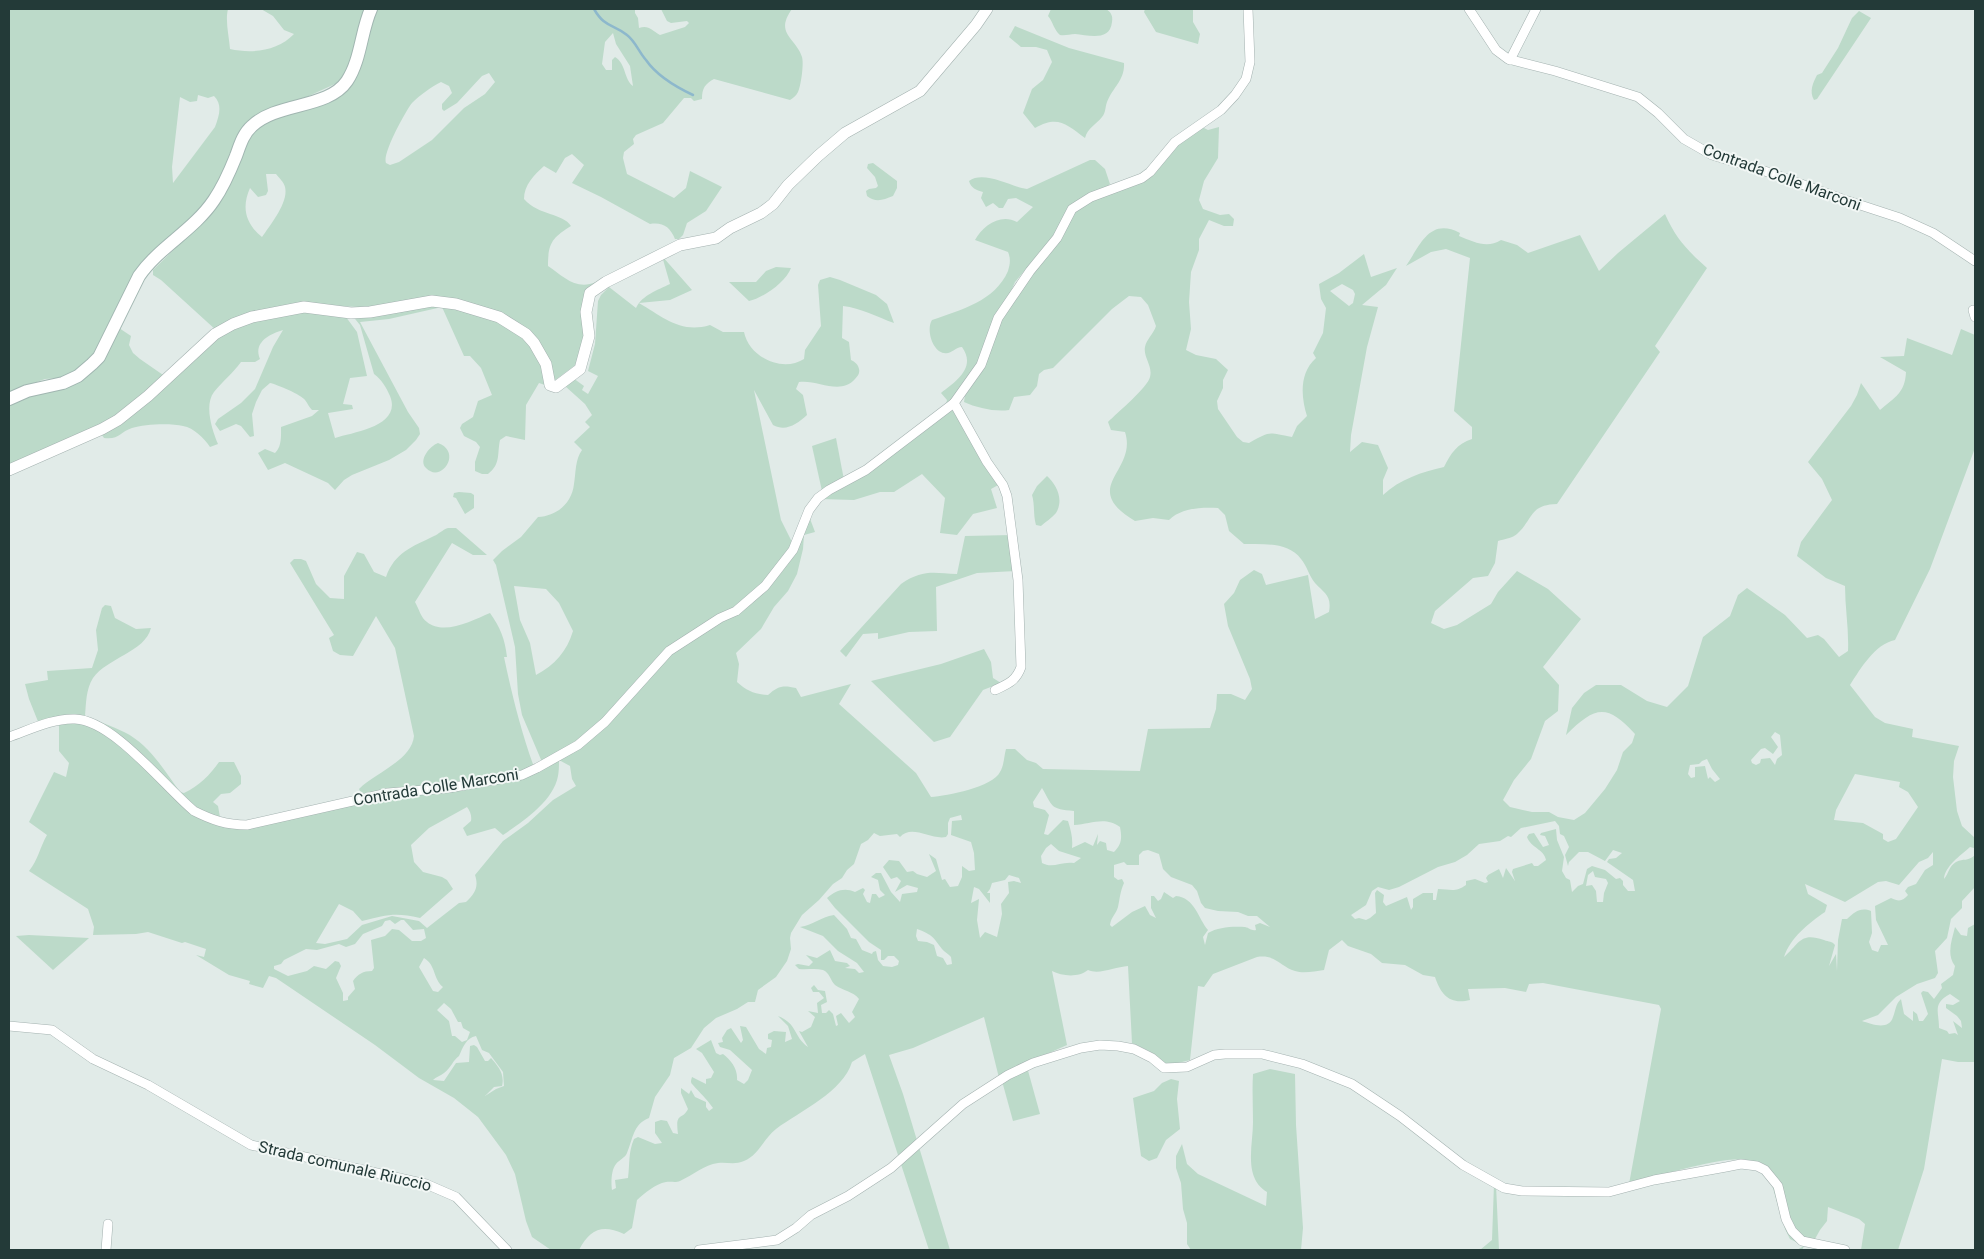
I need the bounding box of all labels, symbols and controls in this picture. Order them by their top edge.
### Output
street label: Contrada Colle Marconi [1700,140,1864,214]
street label: Contrada Colle Marconi [352,765,520,809]
street label: Strada comunale Riuccio [257,1137,433,1195]

